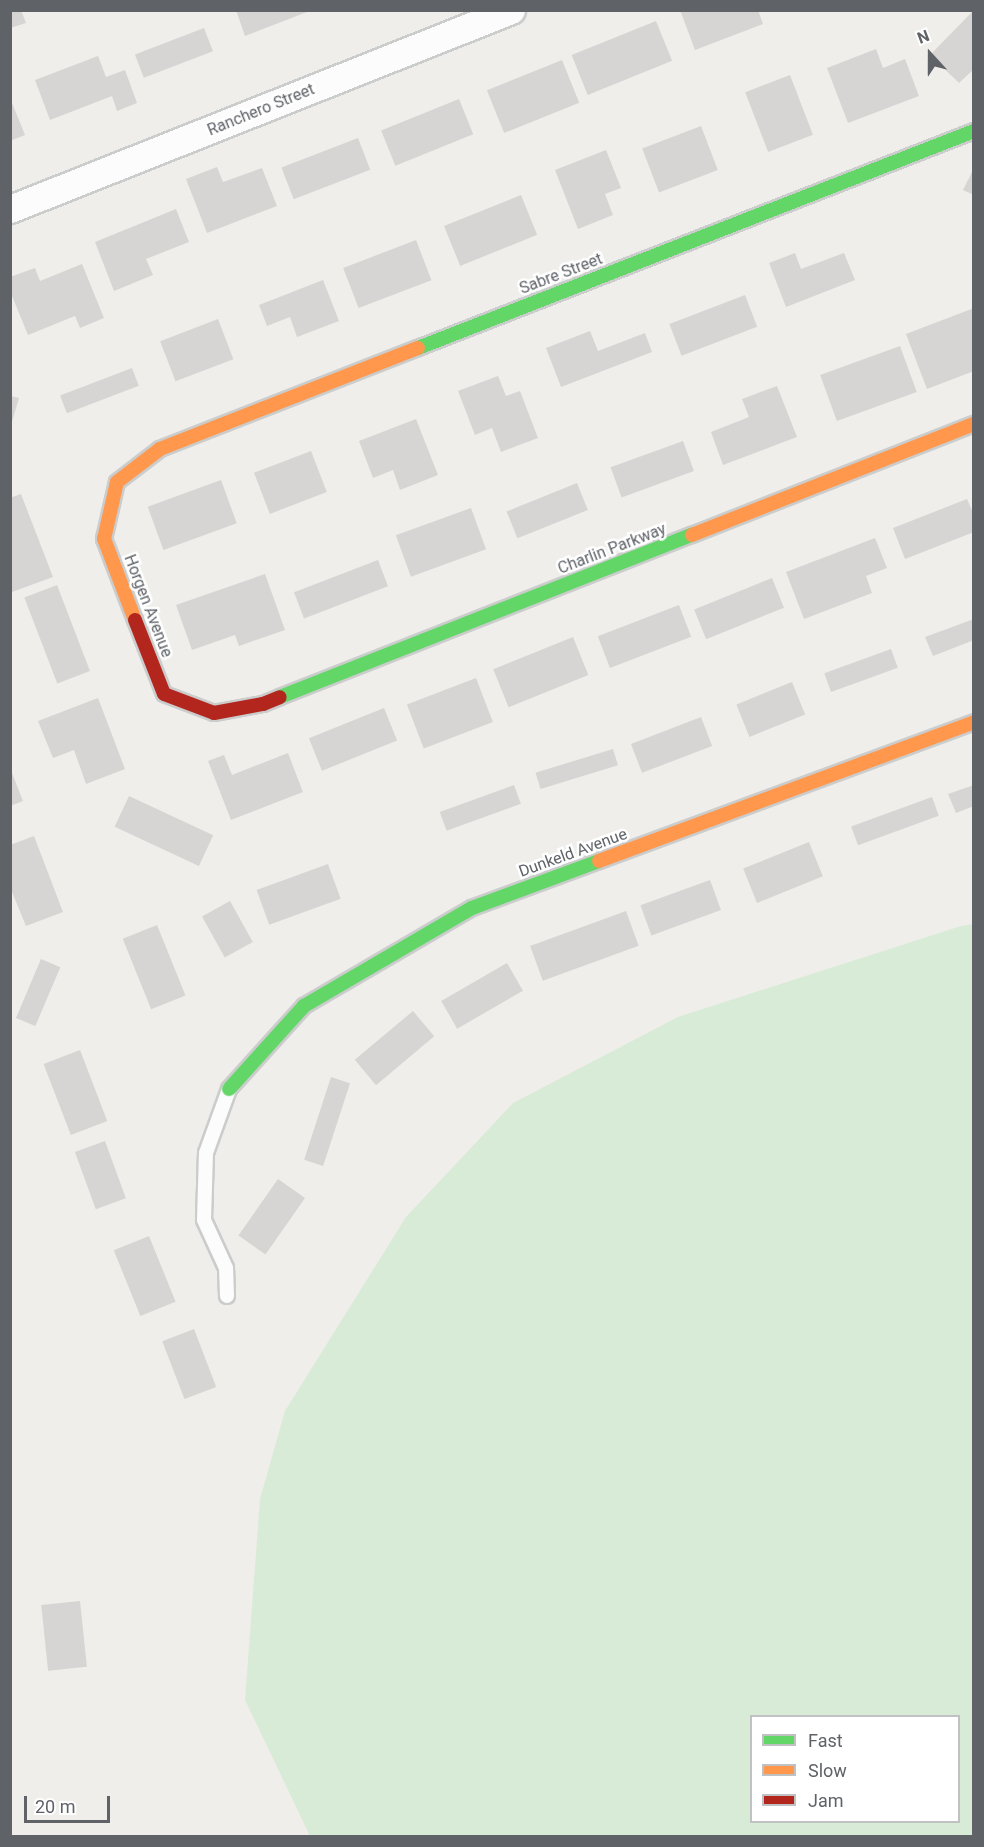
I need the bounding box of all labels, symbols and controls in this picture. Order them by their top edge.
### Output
north arrow [900,24,960,84]
text: N [915,26,932,48]
street label: Ranchero Street [205,80,317,140]
street label: Sabre Street [517,249,605,299]
street label: Charlin Parkway [555,520,669,578]
street label: Horgen Avenue [120,552,176,660]
street label: Dunkeld Avenue [516,825,630,881]
legend [750,1715,960,1823]
text: Fast [808,1730,843,1751]
text: Slow [808,1760,847,1781]
scale bar [27,1784,112,1822]
text: Jam [808,1790,844,1811]
text: 20 m [35,1796,75,1817]

